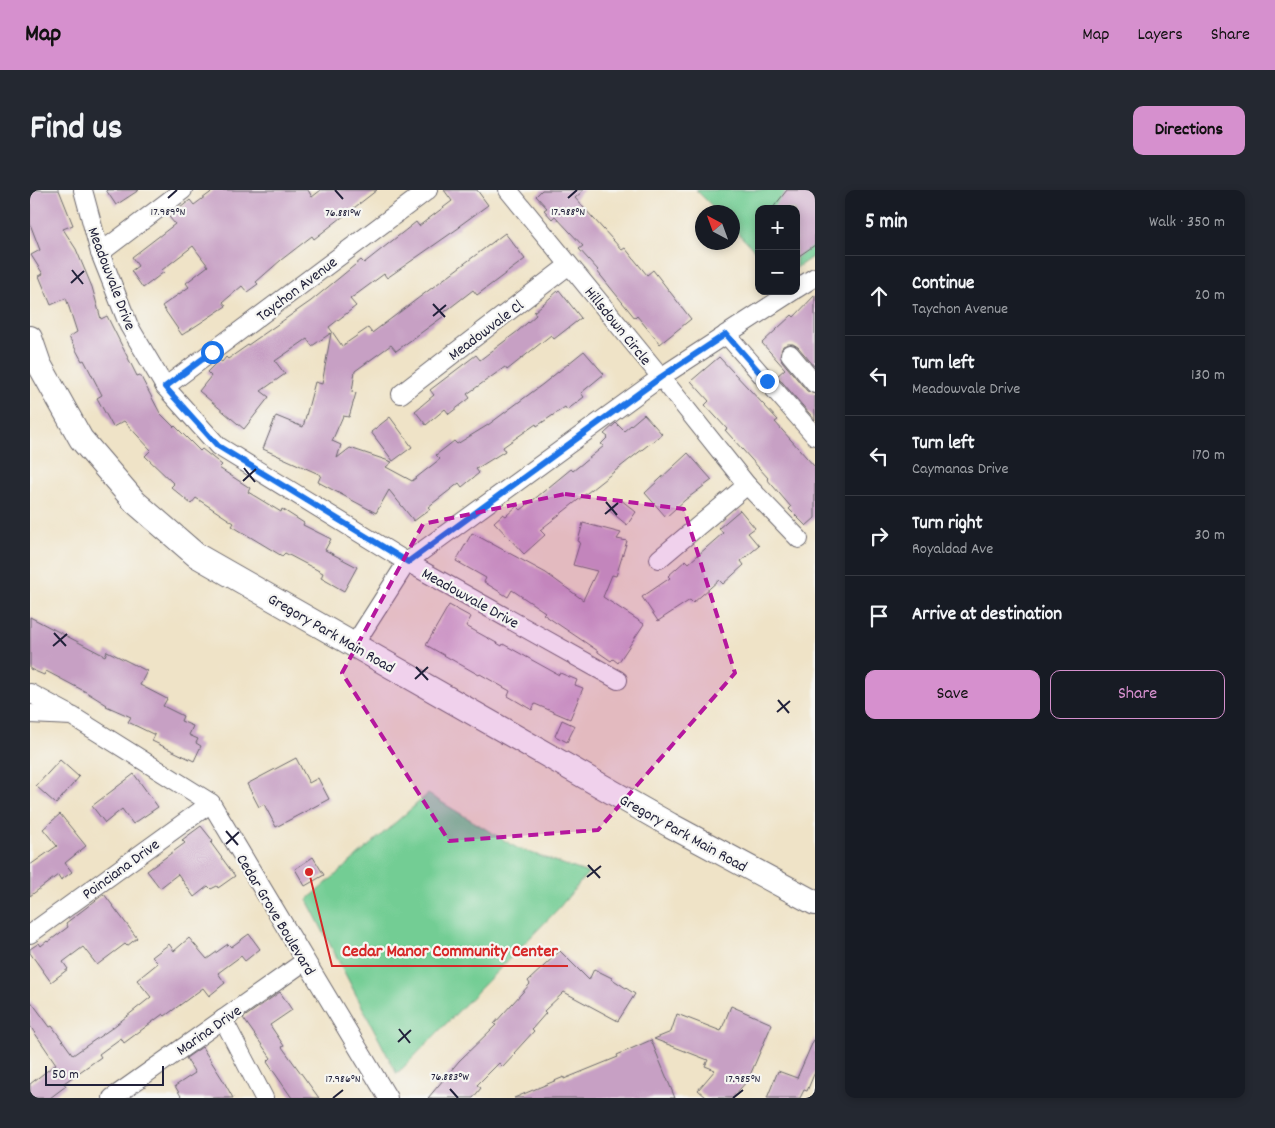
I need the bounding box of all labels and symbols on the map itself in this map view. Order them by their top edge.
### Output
text: 17.989°N [151,204,185,221]
text: 17.988°N [551,204,585,221]
text: 76.881°W [325,205,361,222]
north arrow [695,205,740,250]
street label: Meadowvale Drive [81,224,141,334]
street label: Taychon Avenue [252,252,343,328]
street label: Hillsdown Circle [578,282,656,371]
street label: Meadowvale Cl [444,295,529,367]
route start [201,341,224,364]
route end [756,370,779,393]
street label: Meadowvale Drive [417,563,523,636]
street label: Gregory Park Main Road [263,588,398,680]
street label: Gregory Park Main Road [615,789,751,879]
street label: Poinciana Drive [78,834,165,906]
street label: Cedar Grove Boulevard [229,850,320,980]
callout: Cedar Manor Community Center [332,933,568,966]
text: Cedar Manor Community Center [342,940,558,965]
street label: Marina Drive [172,1000,247,1062]
scale bar [45,1063,164,1086]
text: 76.883°W [431,1069,469,1086]
text: 17.986°N [325,1071,361,1088]
text: 17.985°N [726,1071,760,1088]

